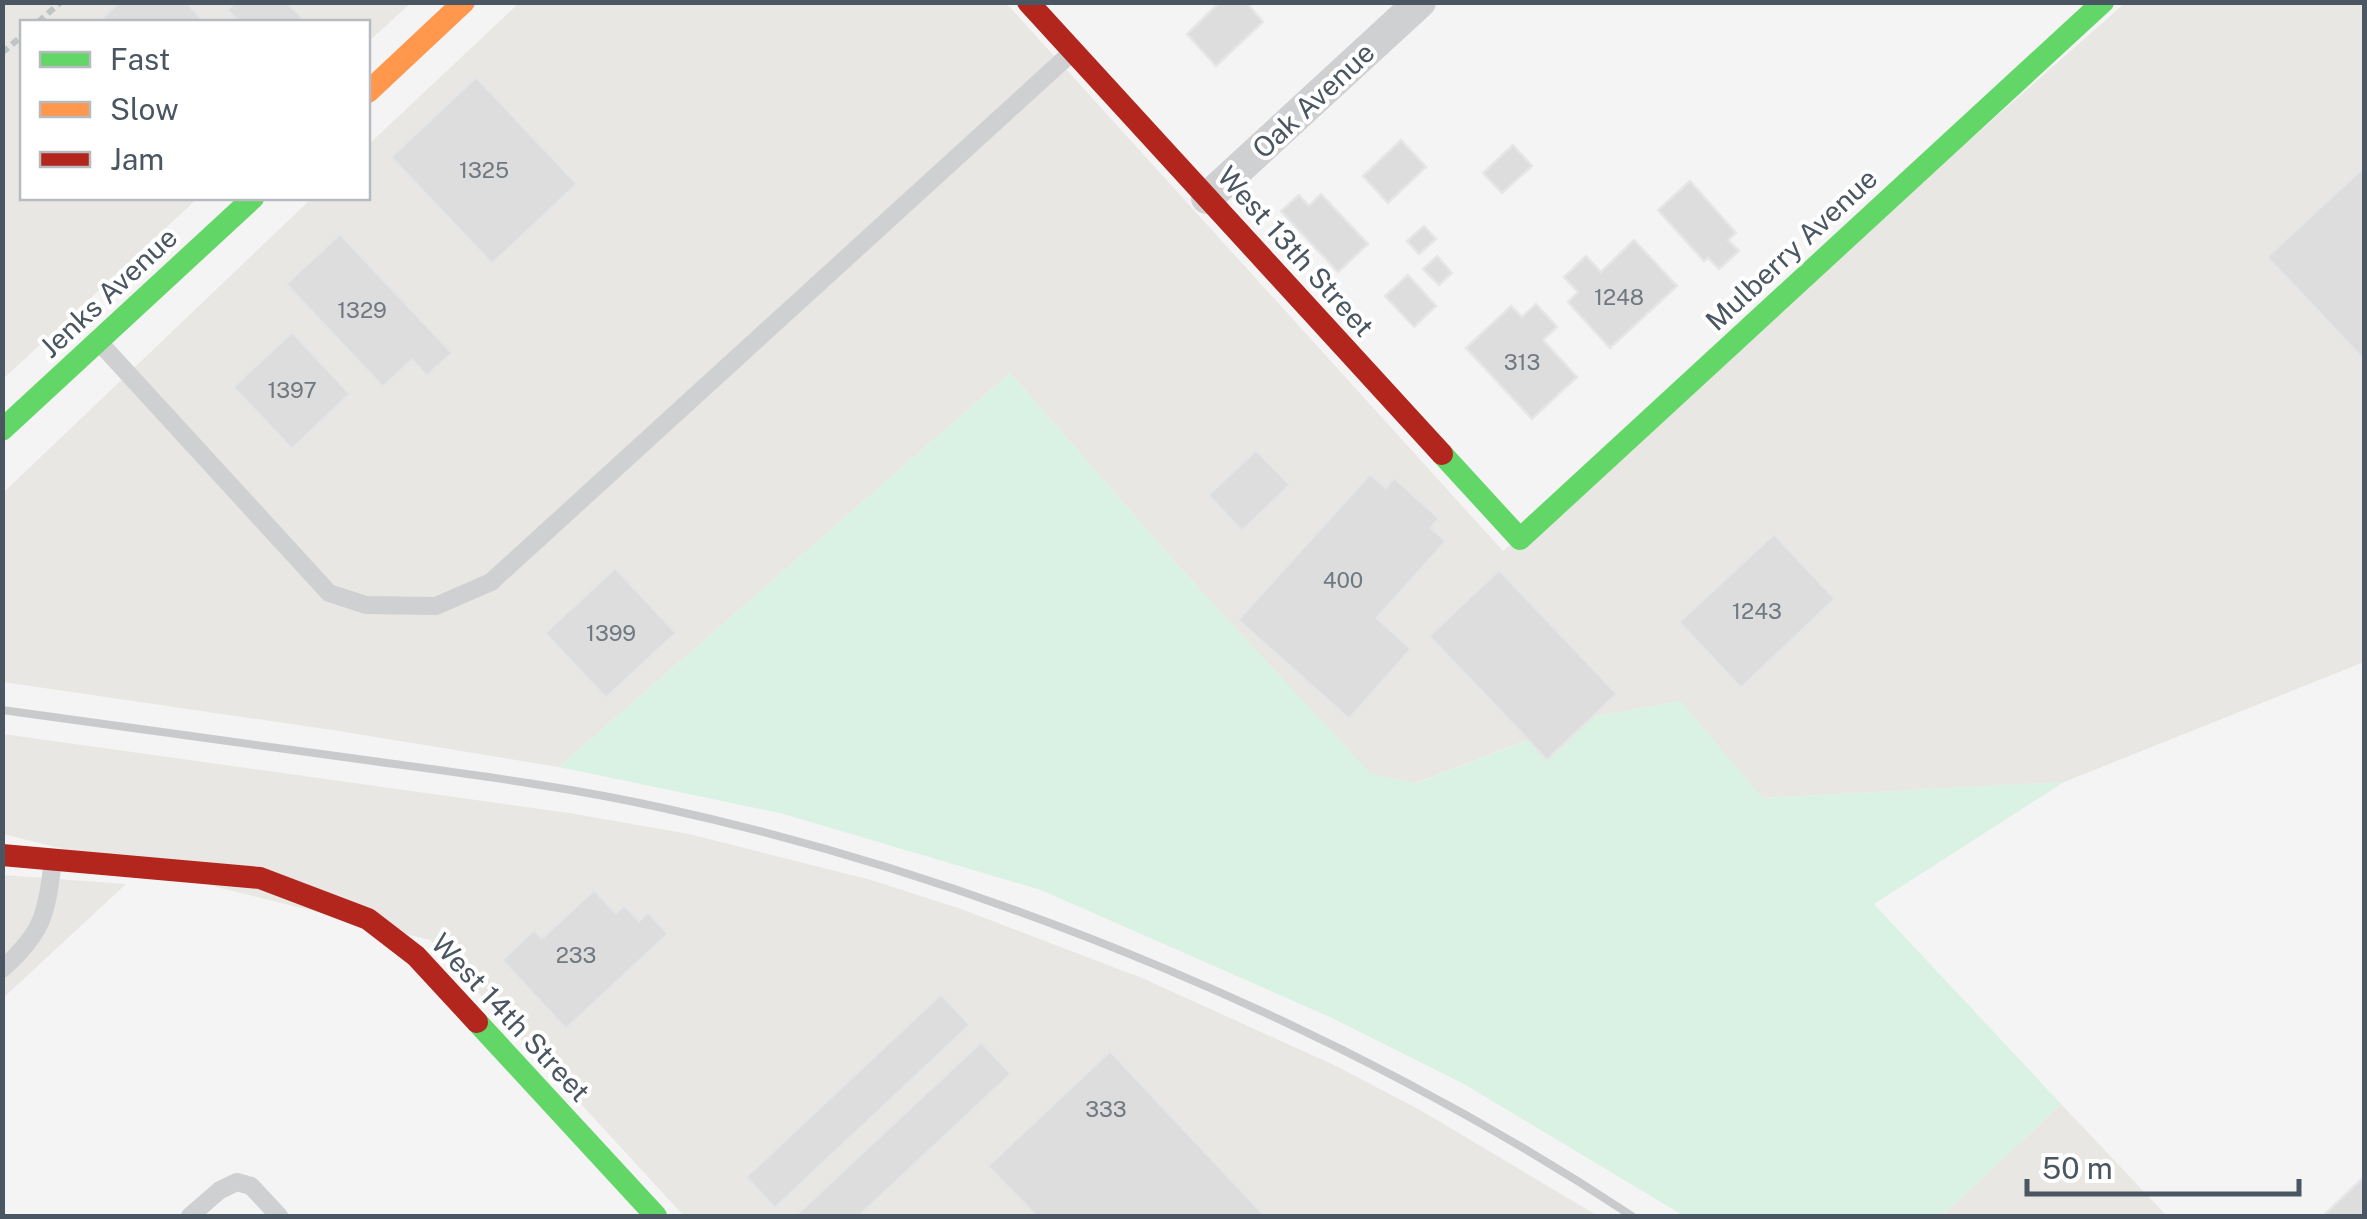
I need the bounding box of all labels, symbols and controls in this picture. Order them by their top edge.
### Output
legend [20,20,370,200]
street label: Oak Avenue [1245,35,1381,165]
text: Fast [110,41,170,77]
text: Slow [110,91,179,127]
text: Jam [110,141,164,177]
house number: 1325 [459,157,509,183]
street label: West 13th Street [1211,159,1381,343]
street label: Mulberry Avenue [1698,161,1884,337]
street label: Jenks Avenue [33,220,183,364]
house number: 1248 [1594,284,1644,310]
house number: 1329 [337,297,387,323]
house number: 313 [1504,349,1540,375]
house number: 1397 [267,377,317,403]
house number: 400 [1323,567,1363,593]
house number: 1243 [1732,598,1782,624]
house number: 1399 [586,620,636,646]
street label: West 14th Street [425,926,597,1108]
house number: 233 [556,942,596,968]
house number: 333 [1085,1096,1127,1122]
scale bar [2027,1134,2300,1196]
text: 50 m [2042,1150,2113,1186]

